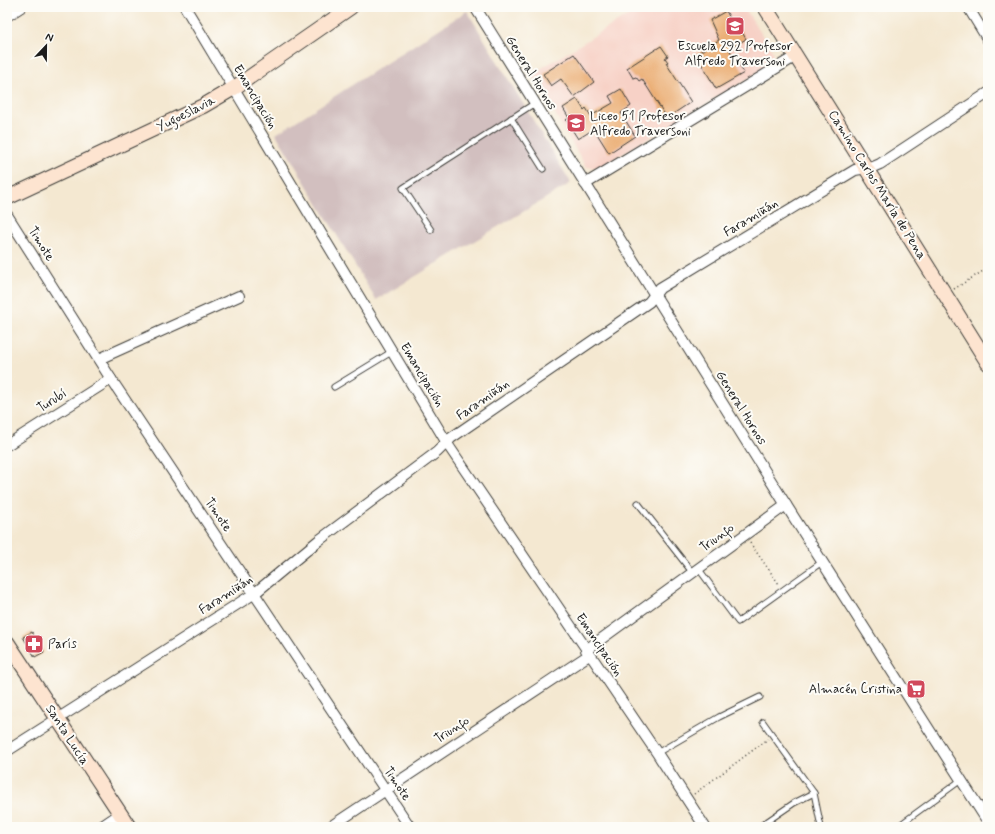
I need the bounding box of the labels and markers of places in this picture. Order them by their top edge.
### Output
school or university icon: Escuela 292 Profesor Alfredo Traversoni [724,15,746,37]
place label: Escuela 292 Profesor Alfredo Traversoni [677,38,794,70]
place label: Liceo 51 Profesor Alfredo Traversoni [590,108,691,140]
school or university icon: Liceo 51 Profesor Alfredo Traversoni [565,112,587,134]
pharmacy icon: París [23,633,45,655]
place label: París [48,636,77,653]
supermarket icon: Almacén Cristina [905,678,927,700]
place label: Almacén Cristina [809,681,902,698]

